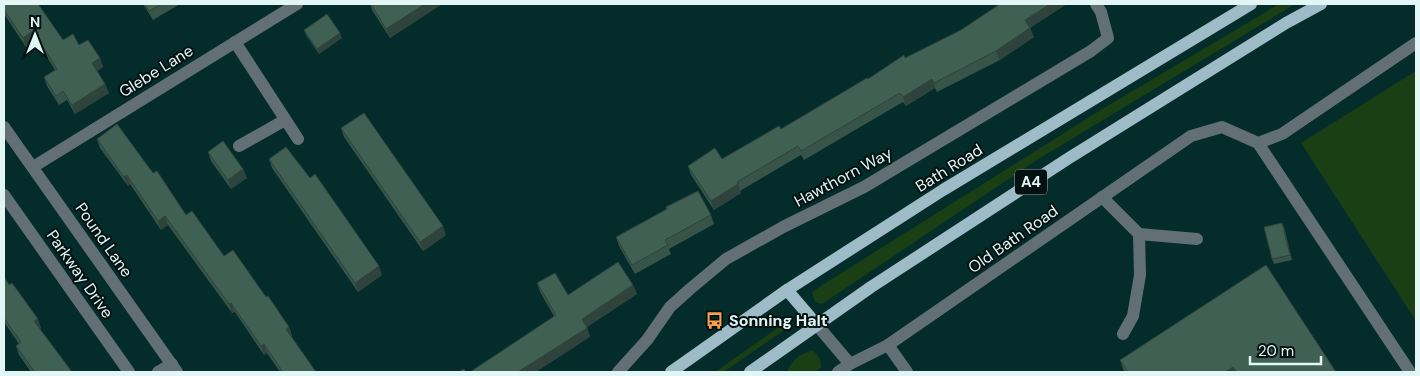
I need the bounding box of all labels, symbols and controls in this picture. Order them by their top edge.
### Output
north arrow [10,10,60,60]
text: N [30,13,40,31]
street label: Glebe Lane [115,40,197,102]
street label: Bath Road [912,139,986,197]
street label: Hawthorn Way [790,142,896,212]
road number: A4 [1015,170,1047,194]
street label: Pound Lane [71,199,137,281]
street label: Old Bath Road [964,200,1062,278]
street label: Parkway Drive [42,226,118,322]
bus stop icon: Sonning Halt [705,310,725,330]
place label: Sonning Halt [729,310,828,331]
scale bar [1250,334,1321,366]
text: 20 m [1258,341,1294,361]

